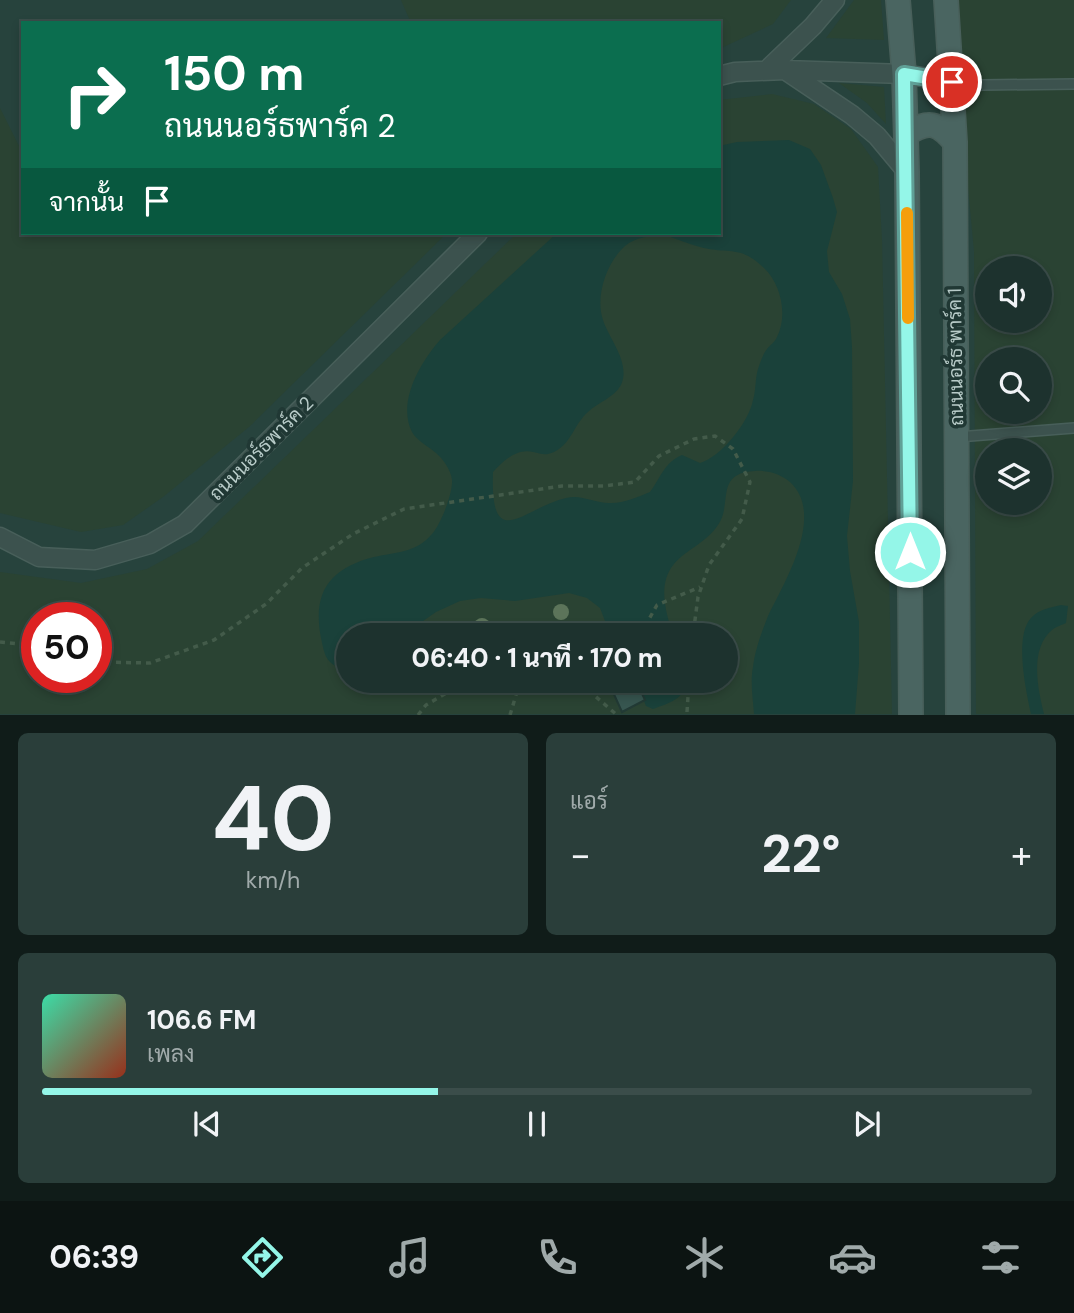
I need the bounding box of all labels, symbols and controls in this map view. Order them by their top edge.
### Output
text: 150 m [164,41,304,105]
icon: right [49,49,140,140]
pin [922,52,982,112]
icon: arrive [933,63,971,101]
text: ถนนนอร์ธพาร์ค 2 [164,105,396,147]
icon: arrive [138,182,176,220]
text: จากนั้น [49,185,124,219]
map controls [975,256,1052,515]
button: sound [975,256,1052,333]
street label: ถนนนอร์ธ พาร์ค 1 [942,288,969,426]
button: search [975,347,1052,424]
street label: ถนนนอร์ธพาร์ค 2 [204,391,319,506]
button: layers [975,438,1052,515]
position arrow [873,515,947,589]
speed limit sign: 50 [21,602,112,693]
text: 06:40 · 1 นาที · 170 m [412,641,662,675]
text: 40 [211,760,335,878]
text: แอร์ [570,786,608,816]
text: 22° [761,820,841,888]
text: − [570,830,591,880]
text: + [1011,830,1032,880]
text: km/h [246,865,300,895]
text: 106.6 FM [147,1003,256,1037]
text: เพลง [147,1039,194,1069]
icon: previous [188,1105,226,1143]
icon: pause [518,1105,556,1143]
icon: next [848,1105,886,1143]
icon: directions [238,1233,287,1282]
icon: music [385,1233,434,1282]
icon: phone [533,1233,582,1282]
icon: climate [680,1233,729,1282]
icon: car [828,1233,877,1282]
icon: filters [976,1233,1025,1282]
text: 06:39 [49,1236,139,1278]

